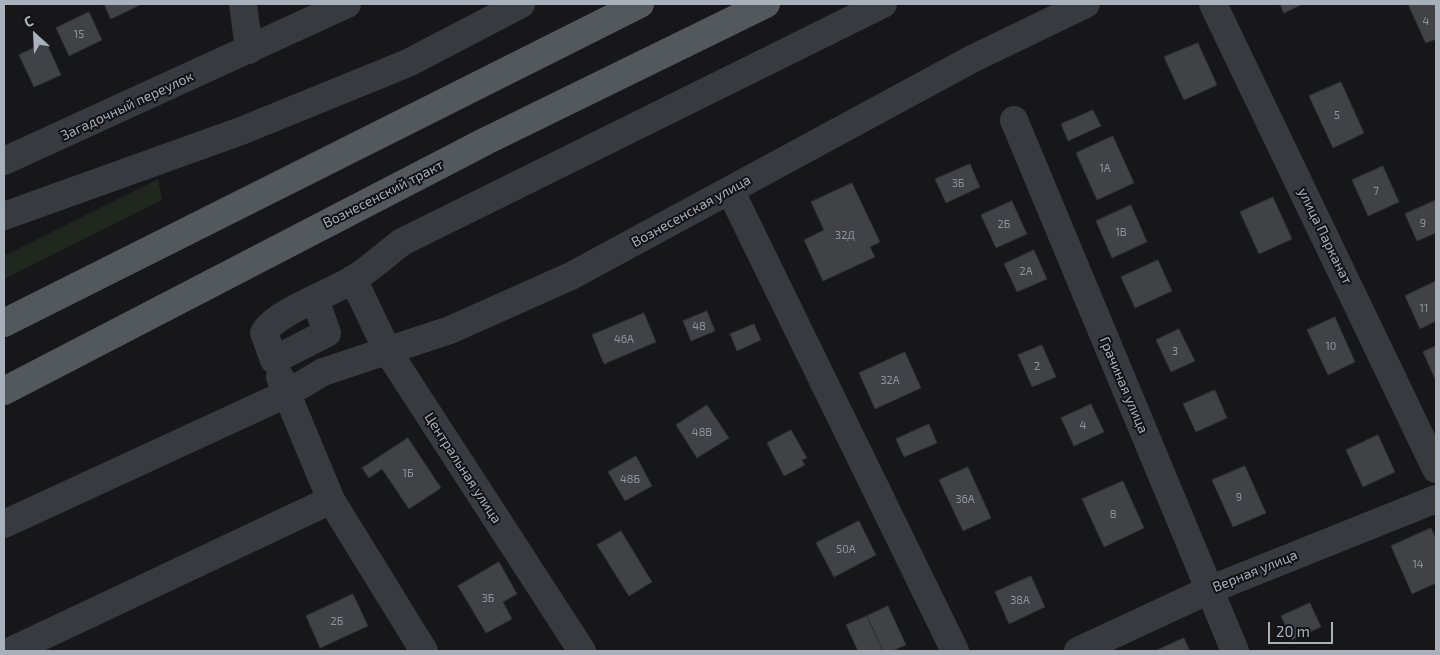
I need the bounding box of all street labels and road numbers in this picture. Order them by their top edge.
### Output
street label: Загадочный переулок [58,68,196,144]
street label: Вознесенский тракт [320,156,446,232]
street label: Вознесенская улица [628,171,754,251]
street label: улица Парканат [1294,185,1356,287]
street label: Грачиная улица [1096,334,1152,436]
street label: Центральная улица [421,409,505,527]
street label: Верная улица [1210,546,1300,596]

